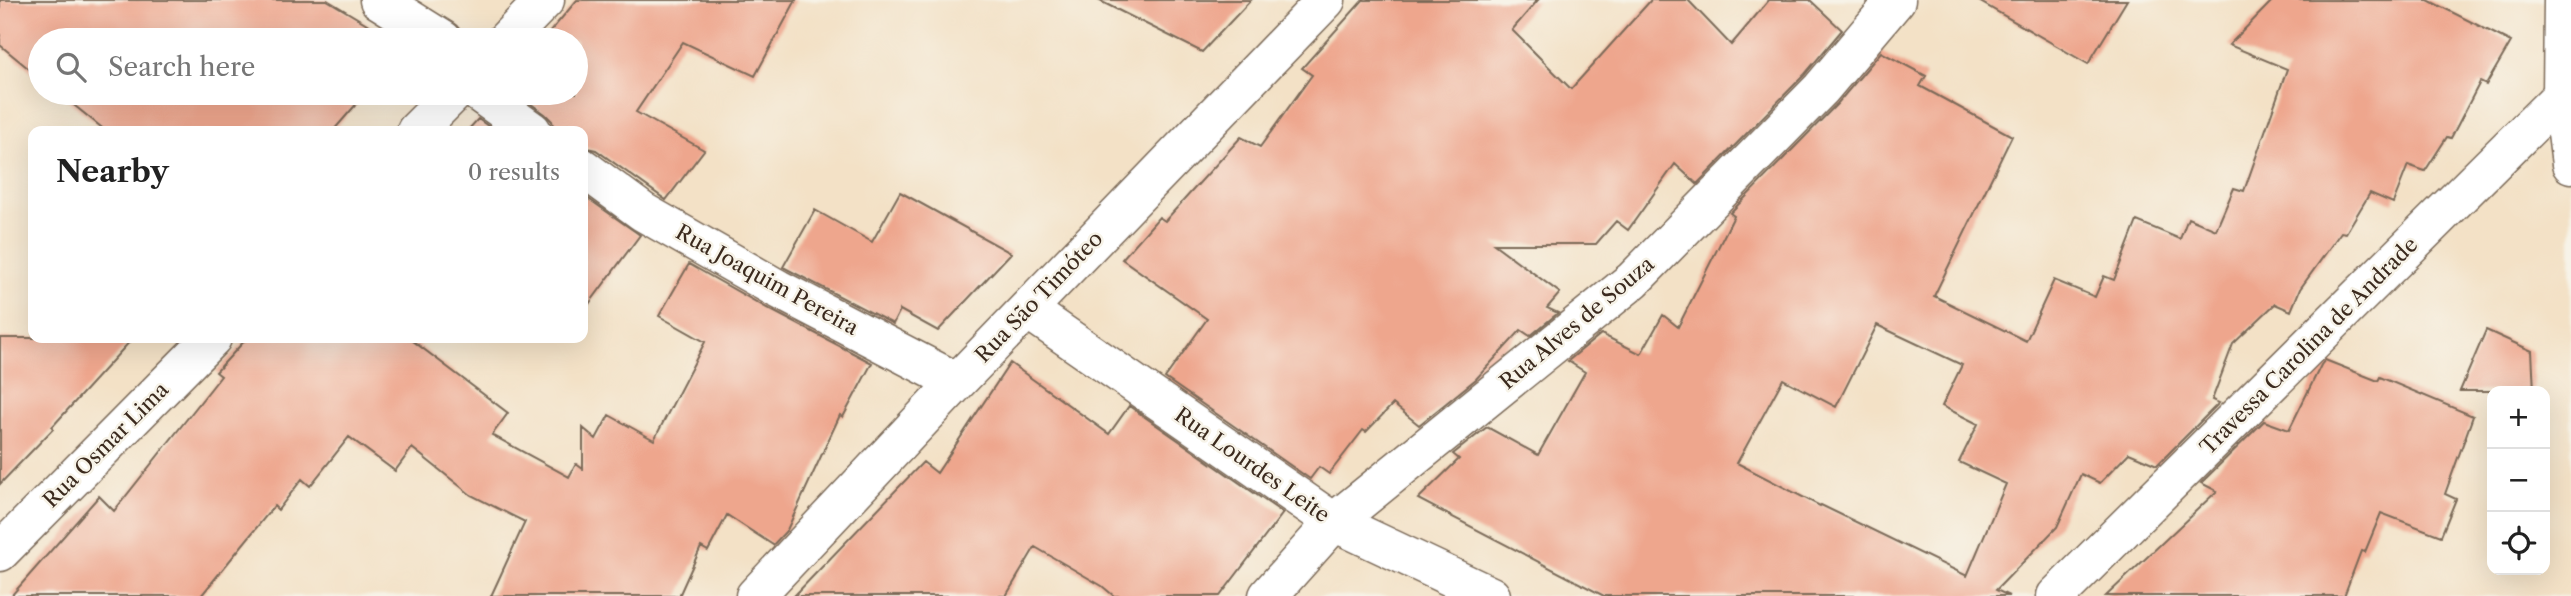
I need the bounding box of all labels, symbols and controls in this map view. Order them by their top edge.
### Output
search box [28,28,588,105]
icon: search [52,48,90,86]
text: Search here [108,51,255,83]
text: Nearby [56,153,169,190]
text: 0 results [468,158,560,186]
street label: Rua Joaquim Pereira [672,219,864,341]
street label: Rua São Timóteo [970,226,1108,367]
street label: Travessa Carolina de Andrade [2195,232,2423,460]
street label: Rua Alves de Souza [1495,250,1659,394]
street label: Rua Osmar Lima [38,376,174,512]
map controls [2487,386,2550,575]
button: + [2487,386,2550,449]
street label: Rua Lourdes Leite [1170,402,1335,527]
button: − [2487,449,2550,512]
button: locate [2487,512,2550,575]

